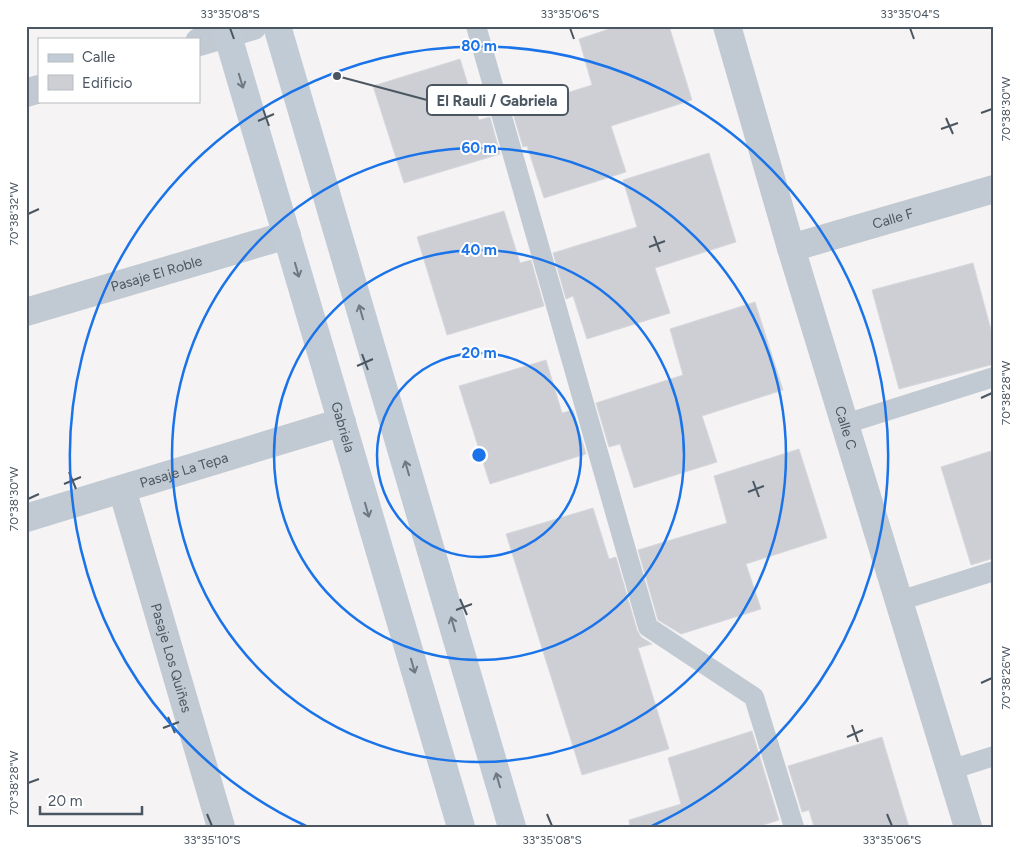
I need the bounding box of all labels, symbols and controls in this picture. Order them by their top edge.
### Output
text: 33°35'08"S [200,7,260,21]
text: 33°35'06"S [540,7,600,21]
text: 33°35'04"S [880,7,940,21]
text: 80 m [461,37,497,55]
legend [38,38,200,102]
text: Calle [82,48,115,66]
one-way arrow [236,72,246,88]
text: Edificio [82,74,133,92]
text: 70°38'30"W [999,76,1013,141]
callout: El Rauli / Gabriela [427,85,568,115]
text: El Rauli / Gabriela [436,92,558,110]
text: 60 m [461,139,497,157]
text: 70°38'32"W [7,182,21,246]
street label: Calle F [870,204,916,232]
text: 40 m [461,241,497,259]
street label: Pasaje El Roble [109,252,204,295]
one-way arrow [293,262,302,278]
one-way arrow [355,305,365,321]
text: 20 m [461,344,497,362]
text: 70°38'28"W [999,360,1013,425]
street label: Gabriela [328,400,359,454]
street label: Calle C [831,404,861,452]
centre of rings [470,446,488,464]
street label: Pasaje La Tepa [138,449,230,491]
one-way arrow [401,461,411,477]
text: 70°38'30"W [7,466,21,531]
one-way arrow [363,502,373,518]
street label: Pasaje Los Quiñes [147,601,196,715]
one-way arrow [447,616,457,632]
text: 70°38'26"W [999,646,1013,710]
one-way arrow [409,657,419,673]
text: 70°38'28"W [7,750,21,815]
one-way arrow [493,772,503,788]
scale bar [40,783,142,815]
text: 20 m [48,792,82,810]
text: 33°35'10"S [183,833,241,847]
text: 33°35'08"S [522,833,582,847]
text: 33°35'06"S [862,833,922,847]

